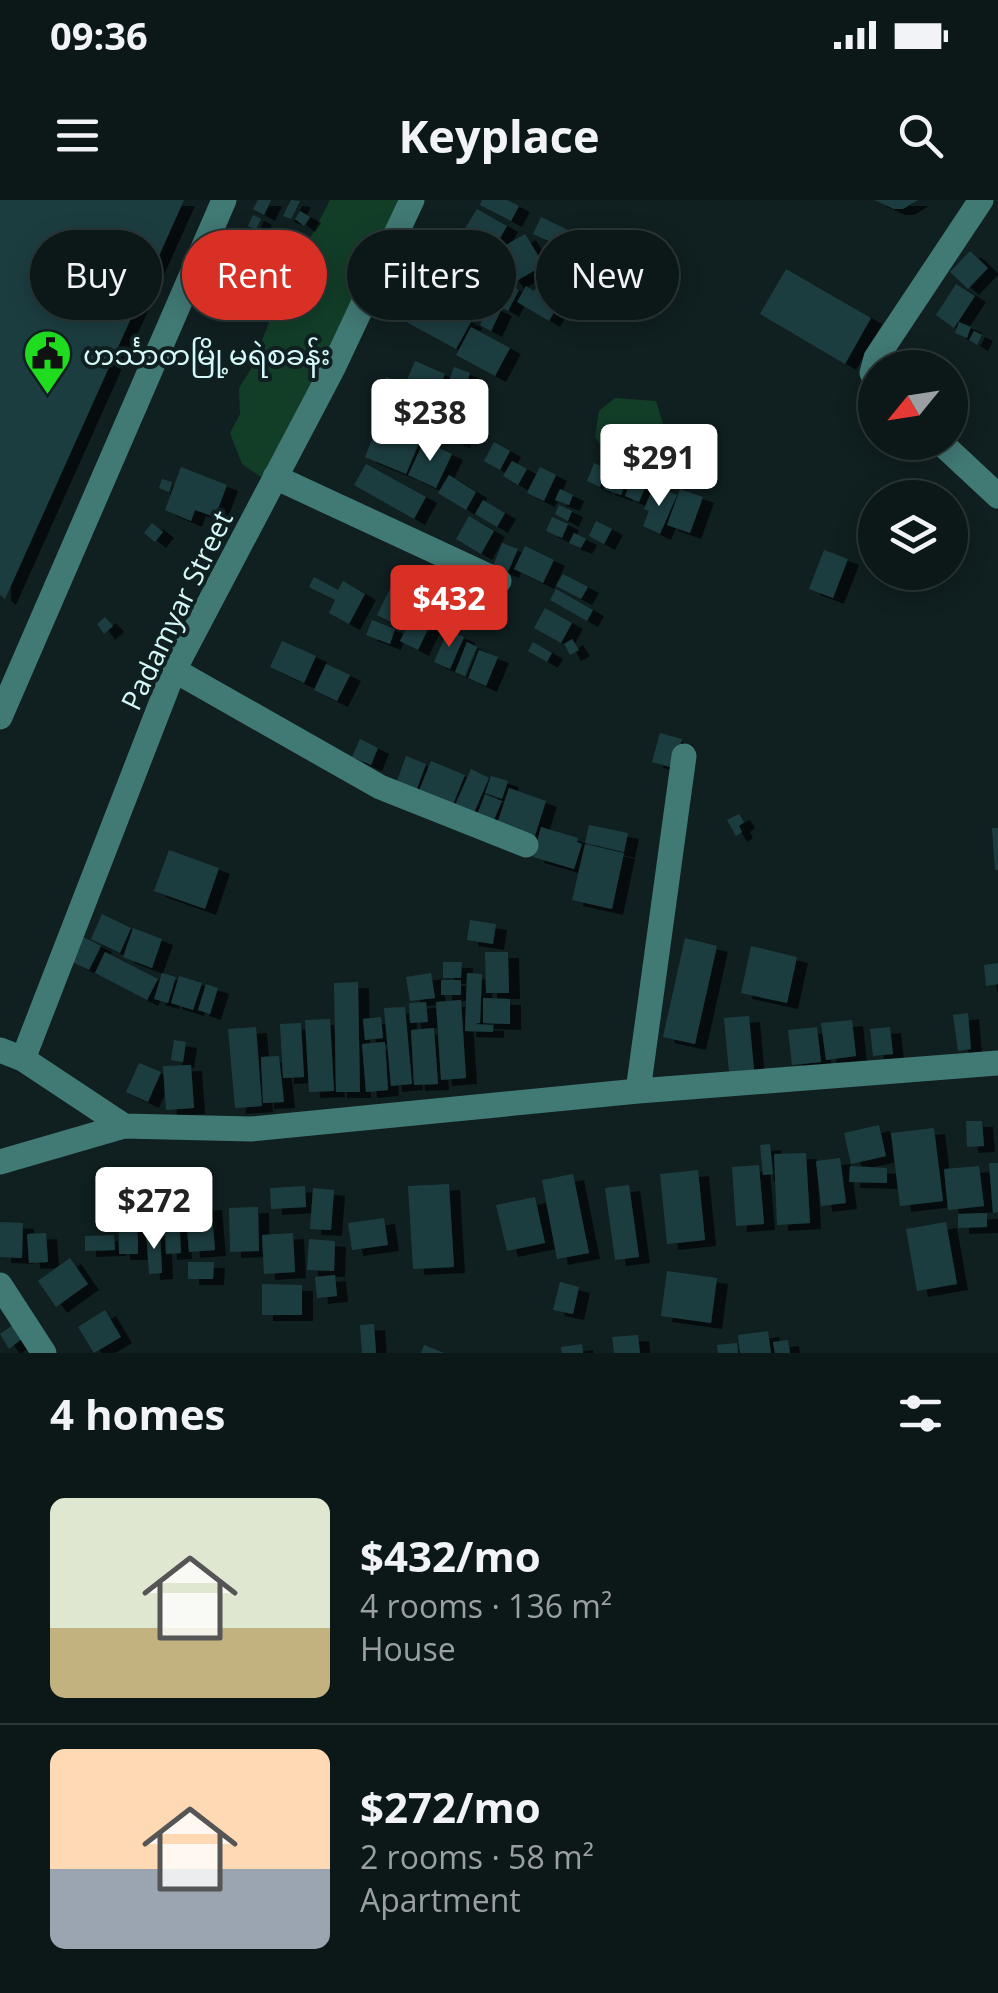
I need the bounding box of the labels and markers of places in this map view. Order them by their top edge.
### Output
public building icon: ဟင်္သာတမြို့မရဲစခန်း [22,328,74,396]
place label: ဟင်္သာတမြို့မရဲစခန်း [83,335,330,378]
pin: $238 [371,379,489,464]
pin: $291 [600,424,718,509]
pin: $432 [390,565,508,650]
pin: $272 [95,1167,213,1252]

